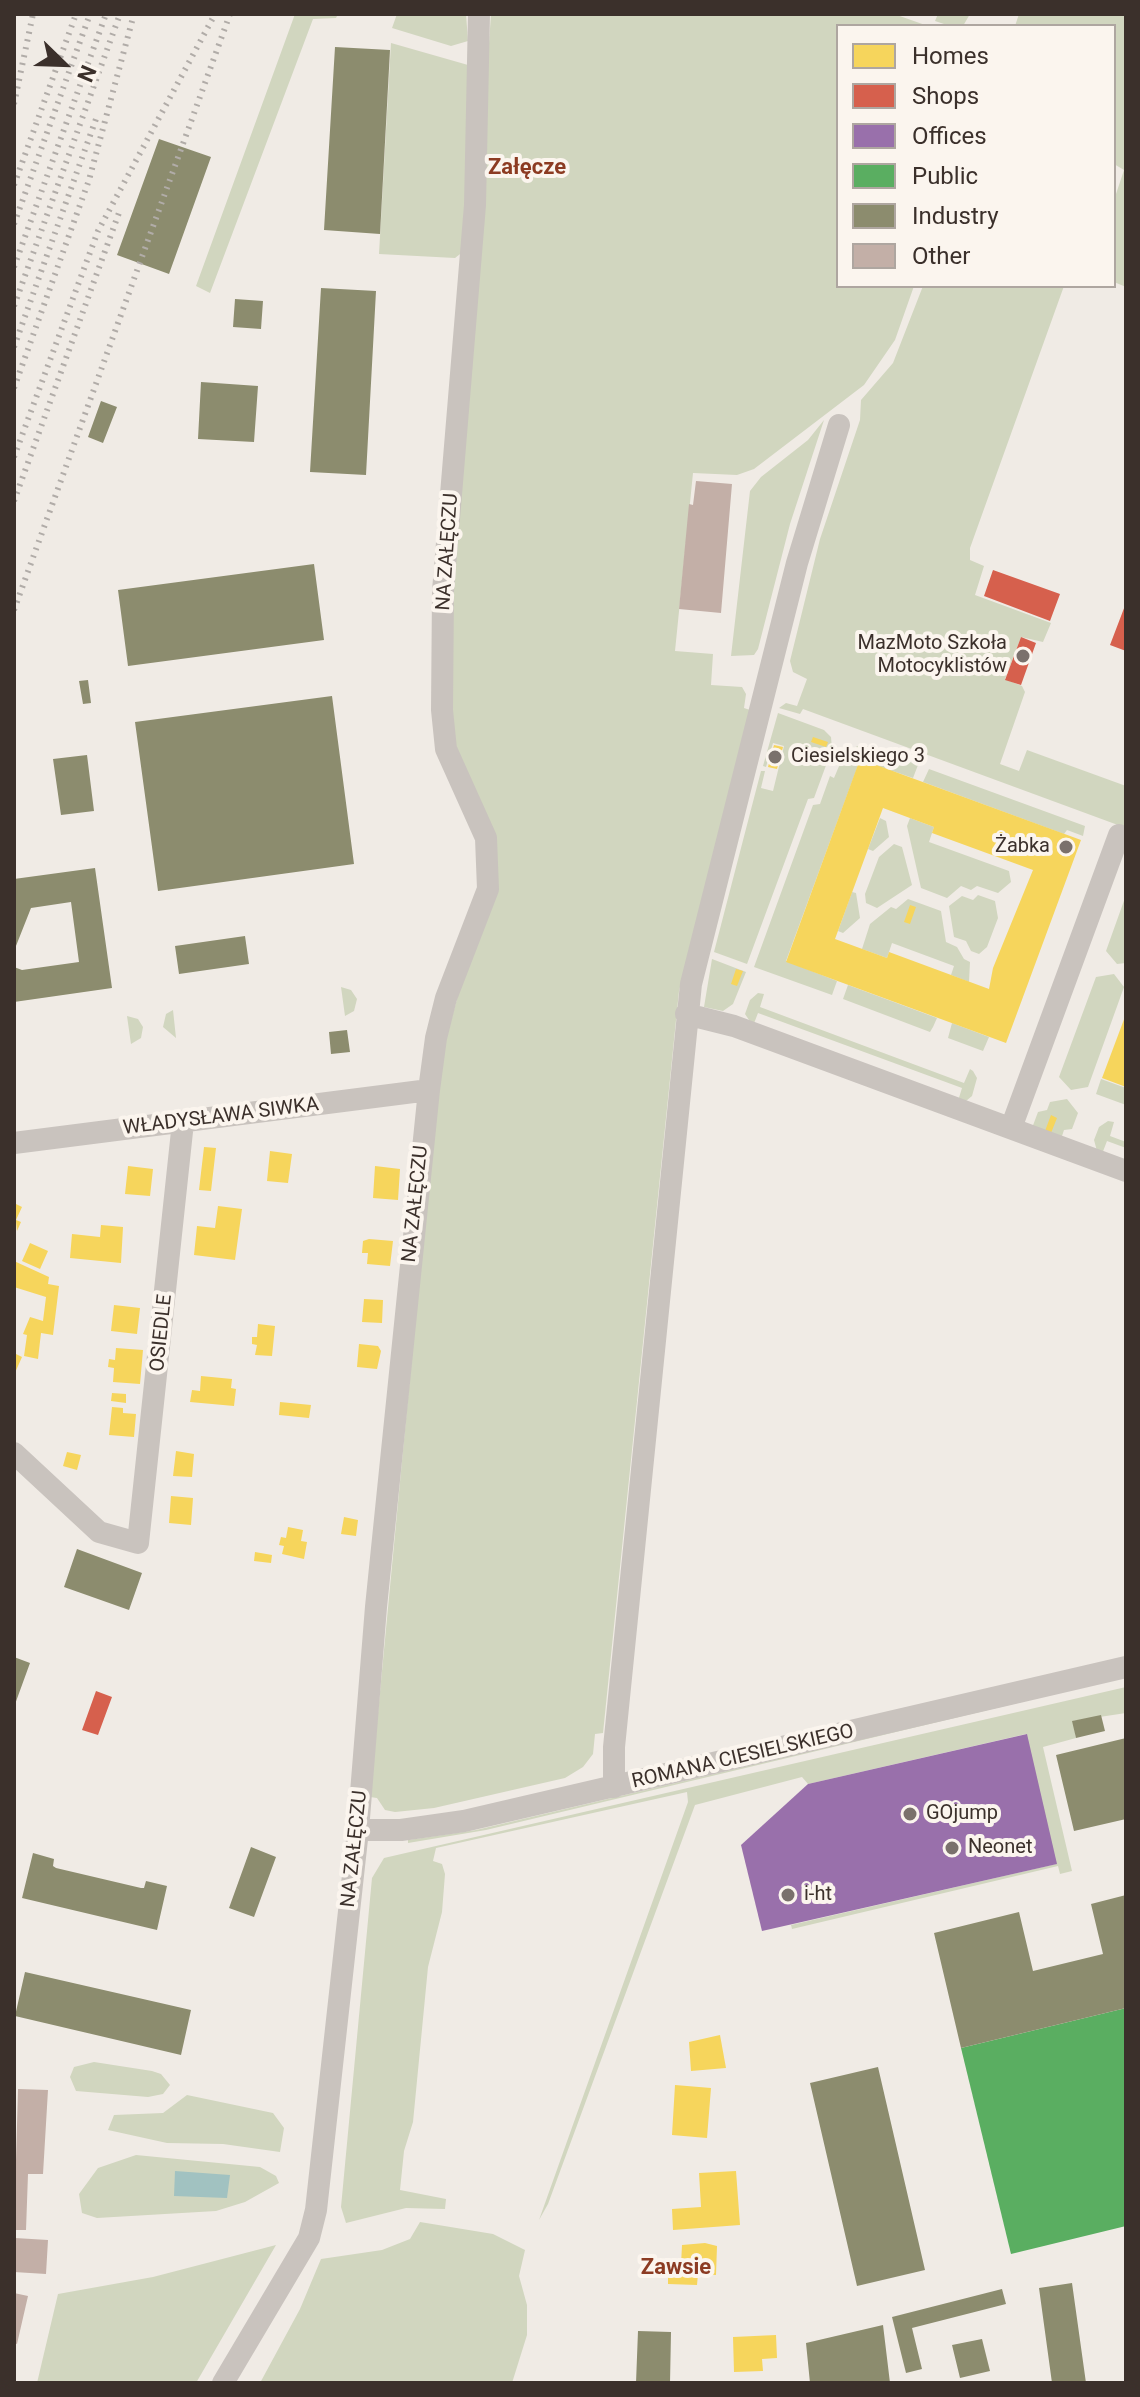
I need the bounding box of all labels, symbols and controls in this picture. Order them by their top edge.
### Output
north arrow [24,24,104,104]
legend [836,24,1116,288]
text: Homes [912,42,989,70]
text: N [72,62,101,86]
text: Shops [912,82,979,110]
text: Offices [912,122,987,150]
district label: Załęcze [488,155,566,181]
text: Public [912,162,978,190]
text: Industry [912,202,998,230]
text: Other [912,242,970,270]
street label: NA ZAŁĘCZU [432,492,464,612]
place label: MazMoto Szkoła Motocyklistów [858,632,1007,679]
marker: MazMoto Szkoła Motocyklistów [1014,647,1032,665]
place label: Ciesielskiego 3 [791,745,925,769]
marker: Ciesielskiego 3 [766,748,784,766]
place label: Żabka [995,835,1050,859]
marker: Żabka [1057,838,1075,856]
street label: WŁADYSŁAWA SIWKA [122,1093,320,1141]
street label: NA ZAŁĘCZU [398,1144,434,1264]
street label: OSIEDLE [146,1293,178,1373]
street label: ROMANA CIESIELSKIEGO [630,1720,856,1794]
street label: NA ZAŁĘCZU [337,1789,373,1909]
place label: GOjump [926,1802,998,1826]
marker: GOjump [901,1805,919,1823]
place label: Neonet [968,1836,1032,1860]
marker: Neonet [943,1839,961,1857]
place label: i-ht [804,1883,832,1907]
marker: i-ht [779,1886,797,1904]
district label: Zawsie [641,2255,711,2281]

